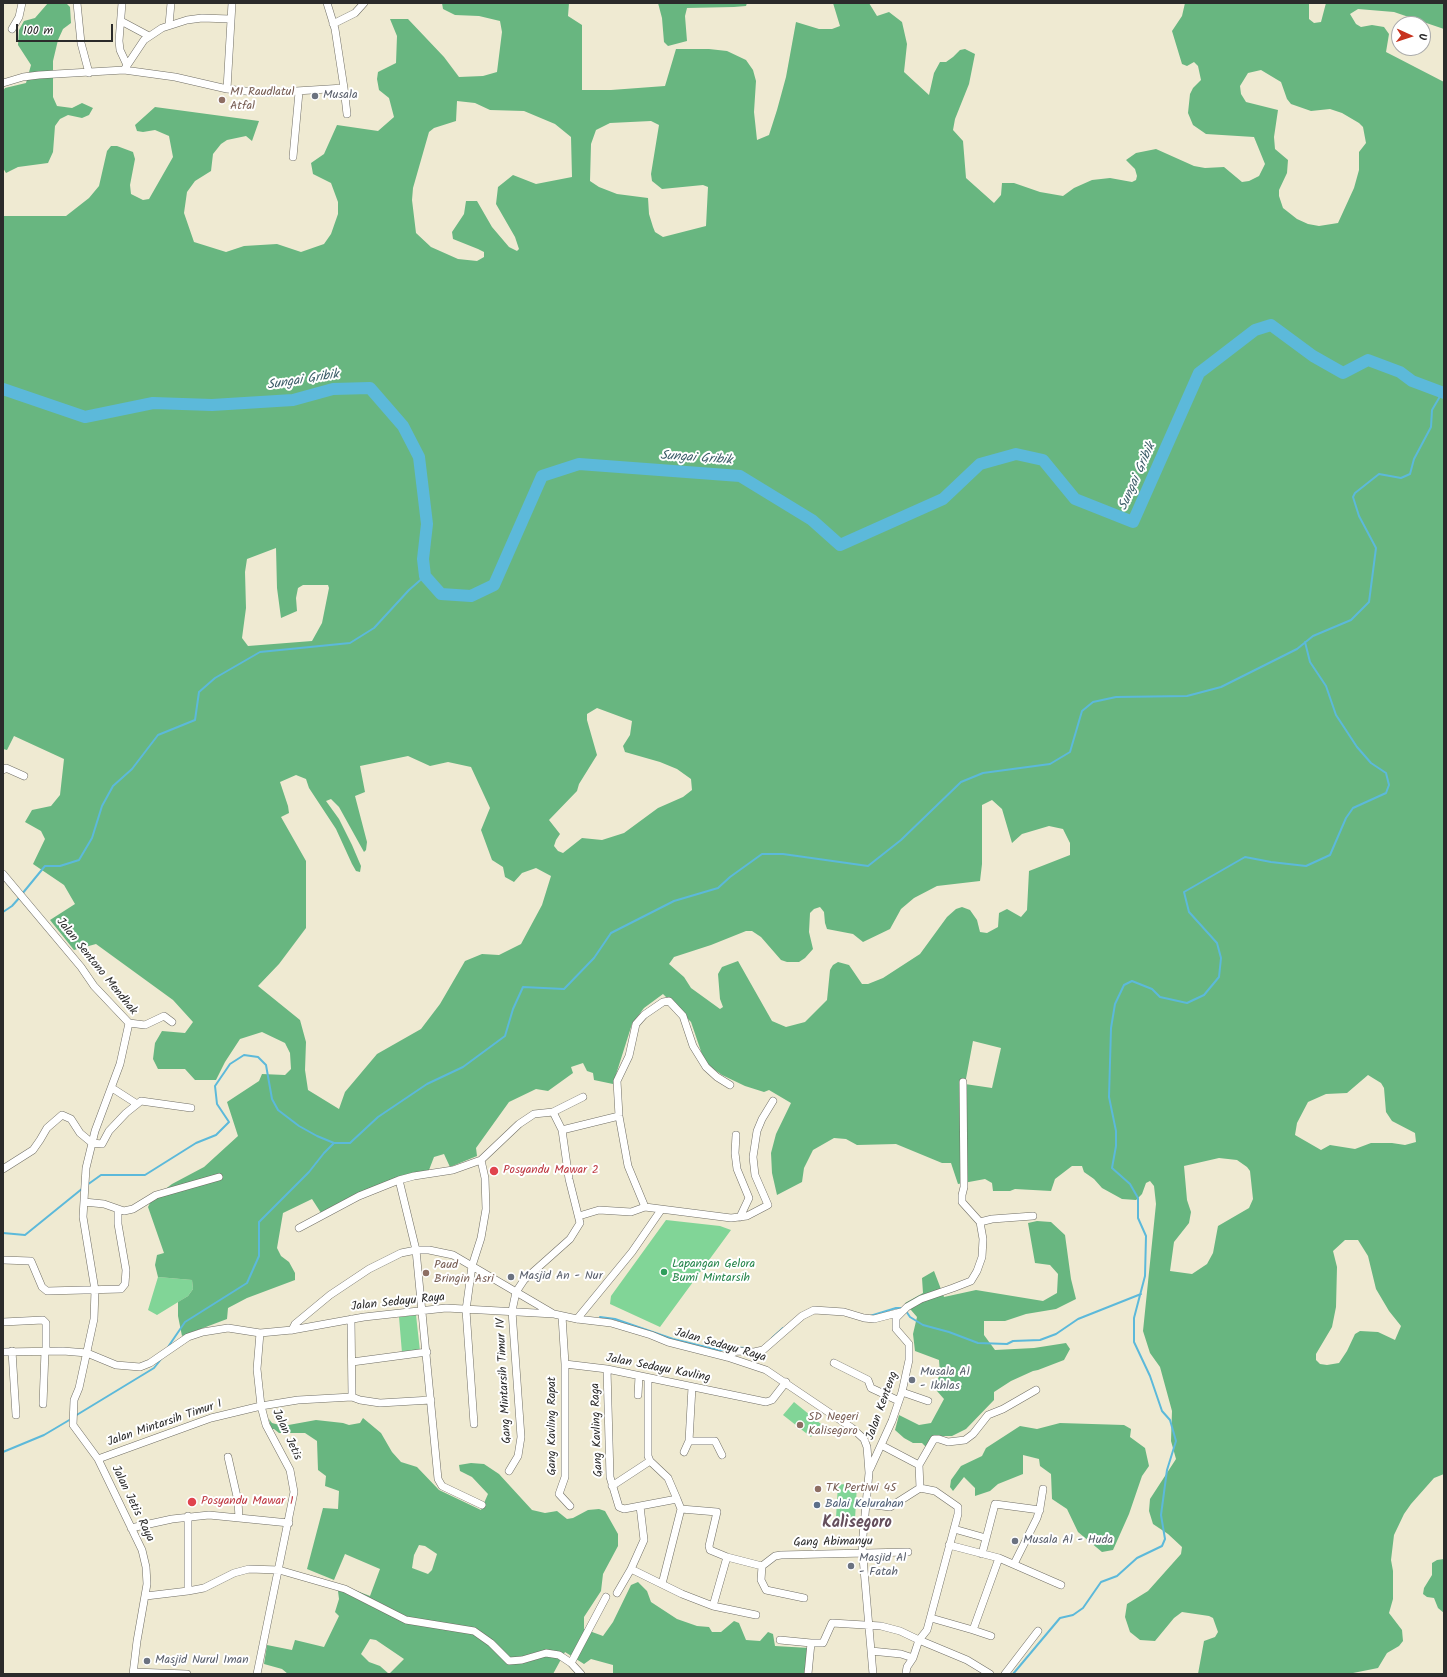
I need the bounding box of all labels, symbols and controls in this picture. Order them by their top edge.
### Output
scale bar [18,16,115,42]
north arrow [1391,16,1431,56]
text: 100 m [23,21,53,40]
text: U [1413,33,1431,40]
place label: MI Raudlatul Atfal [230,86,294,114]
place label: Musala [323,89,358,103]
marker: Musala [310,91,320,101]
marker: MI Raudlatul Atfal [217,95,227,105]
water label: Sungai Gribik [266,368,340,394]
water label: Sungai Gribik [1116,441,1160,513]
water label: Sungai Gribik [660,449,732,469]
street label: Jalan Sentono Mendhak [52,916,140,1018]
place label: Posyandu Mawar 2 [503,1164,599,1178]
marker: Posyandu Mawar 2 [488,1165,500,1177]
place label: Lapangan Gelora Bumi Mintarsih [672,1258,755,1286]
place label: Paud Bringin Asri [434,1259,494,1287]
marker: Lapangan Gelora Bumi Mintarsih [659,1267,669,1277]
marker: Paud Bringin Asri [421,1268,431,1278]
place label: Masjid An - Nur [519,1270,603,1284]
marker: Masjid An - Nur [506,1272,516,1282]
street label: Jalan Sedayu Raya [350,1291,446,1315]
street label: Gang Mintarsih Timur IV [495,1318,515,1444]
street label: Jalan Sedayu Raya [673,1326,767,1366]
street label: Jalan Sedayu Kavling [604,1352,712,1386]
place label: Musala Al - Ikhlas [920,1366,970,1394]
street label: Jalan Kenteng [864,1370,902,1442]
marker: Musala Al - Ikhlas [907,1375,917,1385]
street label: Gang Kavling Rapat [546,1377,560,1475]
street label: Gang Kavling Raga [589,1383,607,1477]
street label: Jalan Mintarsih Timur I [106,1398,224,1450]
street label: Jalan Jetis [268,1407,304,1463]
place label: SD Negeri Kalisegoro [808,1411,858,1439]
marker: SD Negeri Kalisegoro [795,1420,805,1430]
street label: Jalan Jetis Raya [107,1463,157,1545]
place label: TK Pertiwi 45 [826,1482,897,1496]
marker: TK Pertiwi 45 [813,1484,823,1494]
place label: Posyandu Mawar 1 [201,1495,294,1509]
marker: Posyandu Mawar 1 [186,1496,198,1508]
place label: Balai Kelurahan [825,1498,904,1512]
marker: Balai Kelurahan [812,1500,822,1510]
district label: Kalisegoro [822,1514,892,1534]
place label: Musala Al - Huda [1023,1534,1113,1548]
street label: Gang Abimanyu [793,1535,873,1551]
marker: Musala Al - Huda [1010,1536,1020,1546]
place label: Masjid Al - Fatah [859,1552,906,1580]
marker: Masjid Al - Fatah [846,1561,856,1571]
place label: Masjid Nurul Iman [155,1654,249,1668]
marker: Masjid Nurul Iman [142,1656,152,1666]

